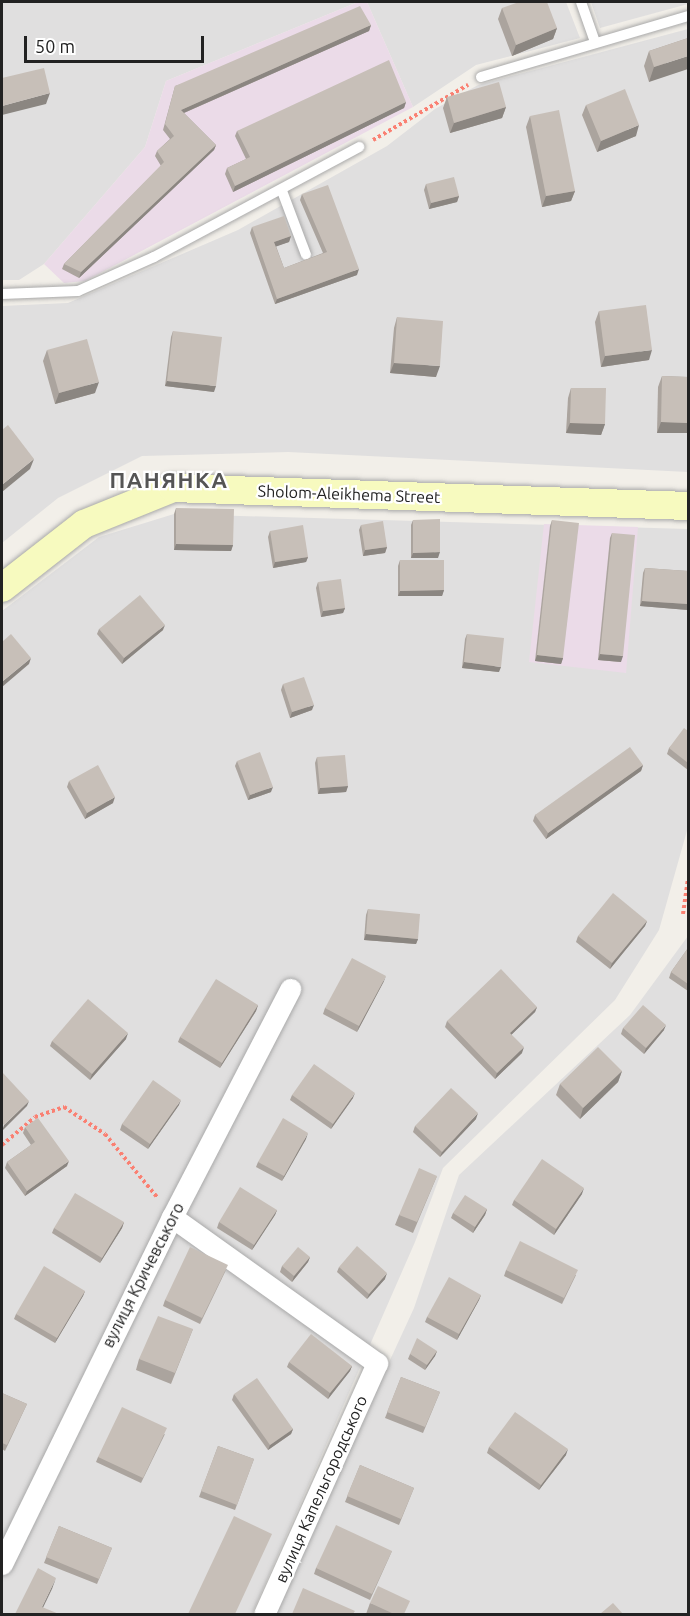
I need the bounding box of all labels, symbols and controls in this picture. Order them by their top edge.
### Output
scale bar [27,24,207,62]
text: 50 m [35,36,75,56]
district label: ПАНЯНКА [109,467,229,493]
street label: Sholom-Aleikhema Street [257,481,441,507]
street label: вулиця Кричевського [98,1199,188,1351]
street label: вулиця Капельгородського [271,1392,371,1586]

